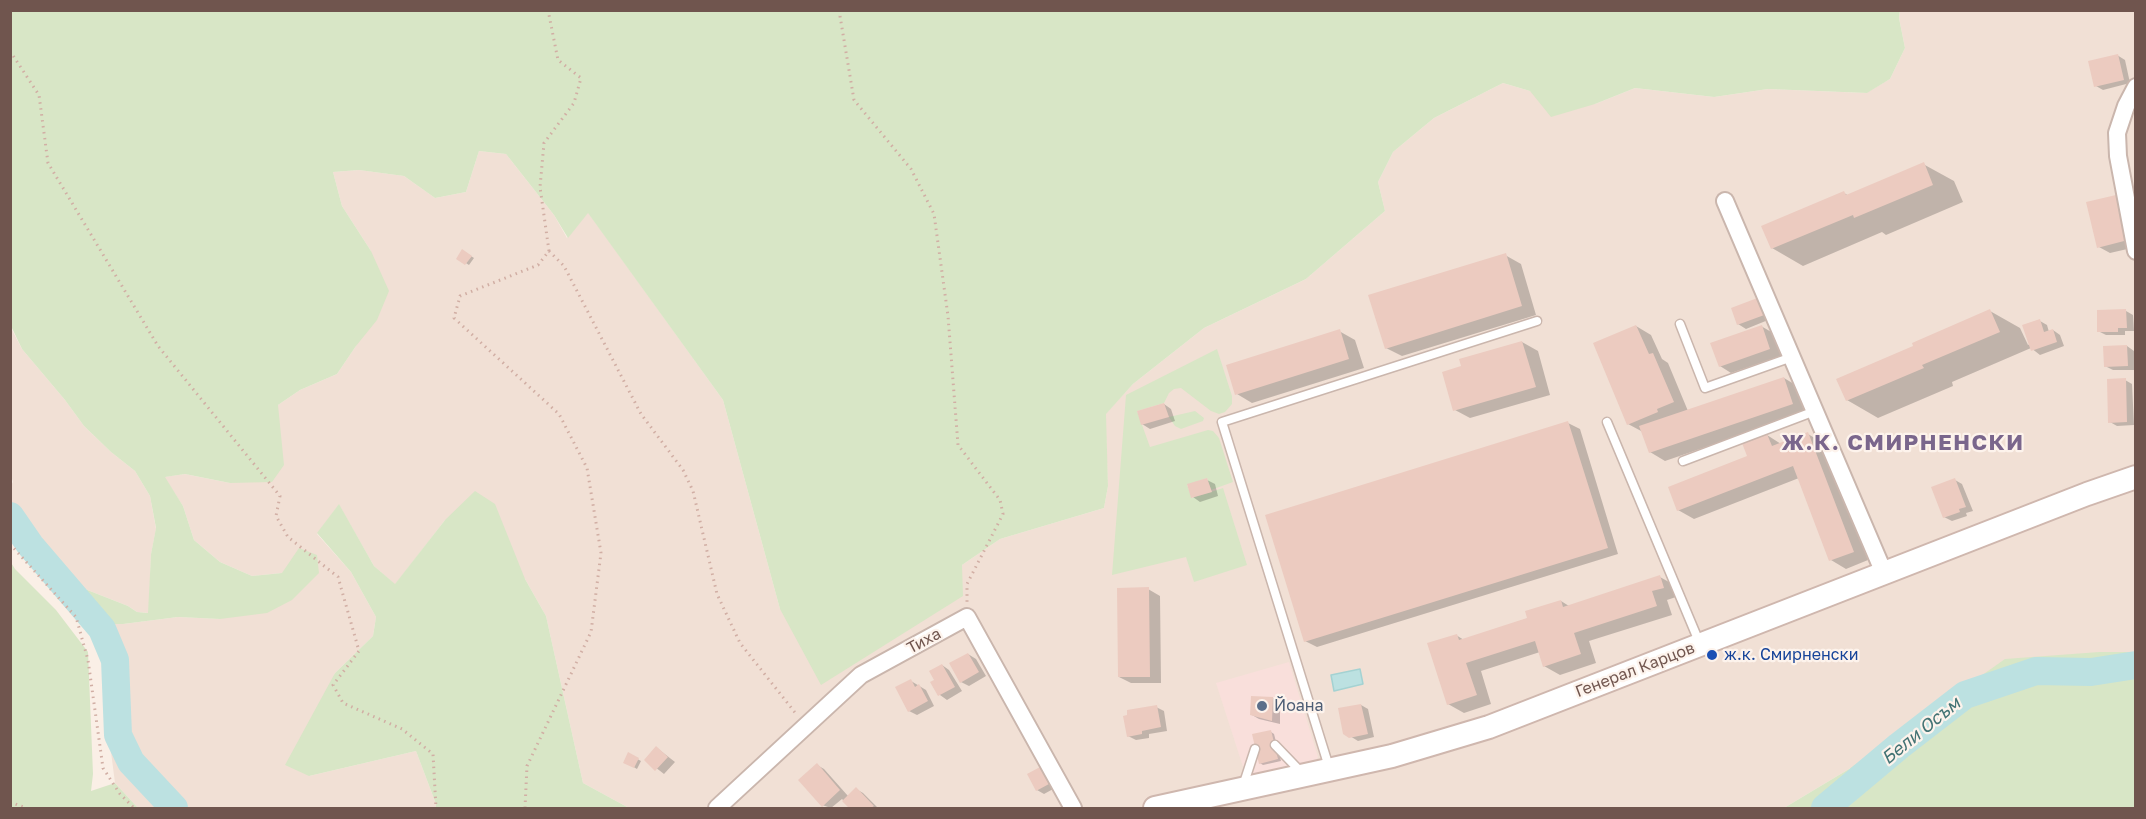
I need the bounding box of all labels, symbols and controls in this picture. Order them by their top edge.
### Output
district label: Ж.К. СМИРНЕНСКИ [1781,430,2025,456]
street label: Тиха [904,624,944,658]
street label: Генерал Карцов [1573,638,1697,702]
place label: ж.к. Смирненски [1724,645,1858,665]
marker: ж.к. Смирненски [1705,648,1719,662]
water label: Бели Осъм [1877,693,1965,769]
place label: Йоана [1274,696,1324,716]
marker: Йоана [1255,699,1269,713]

